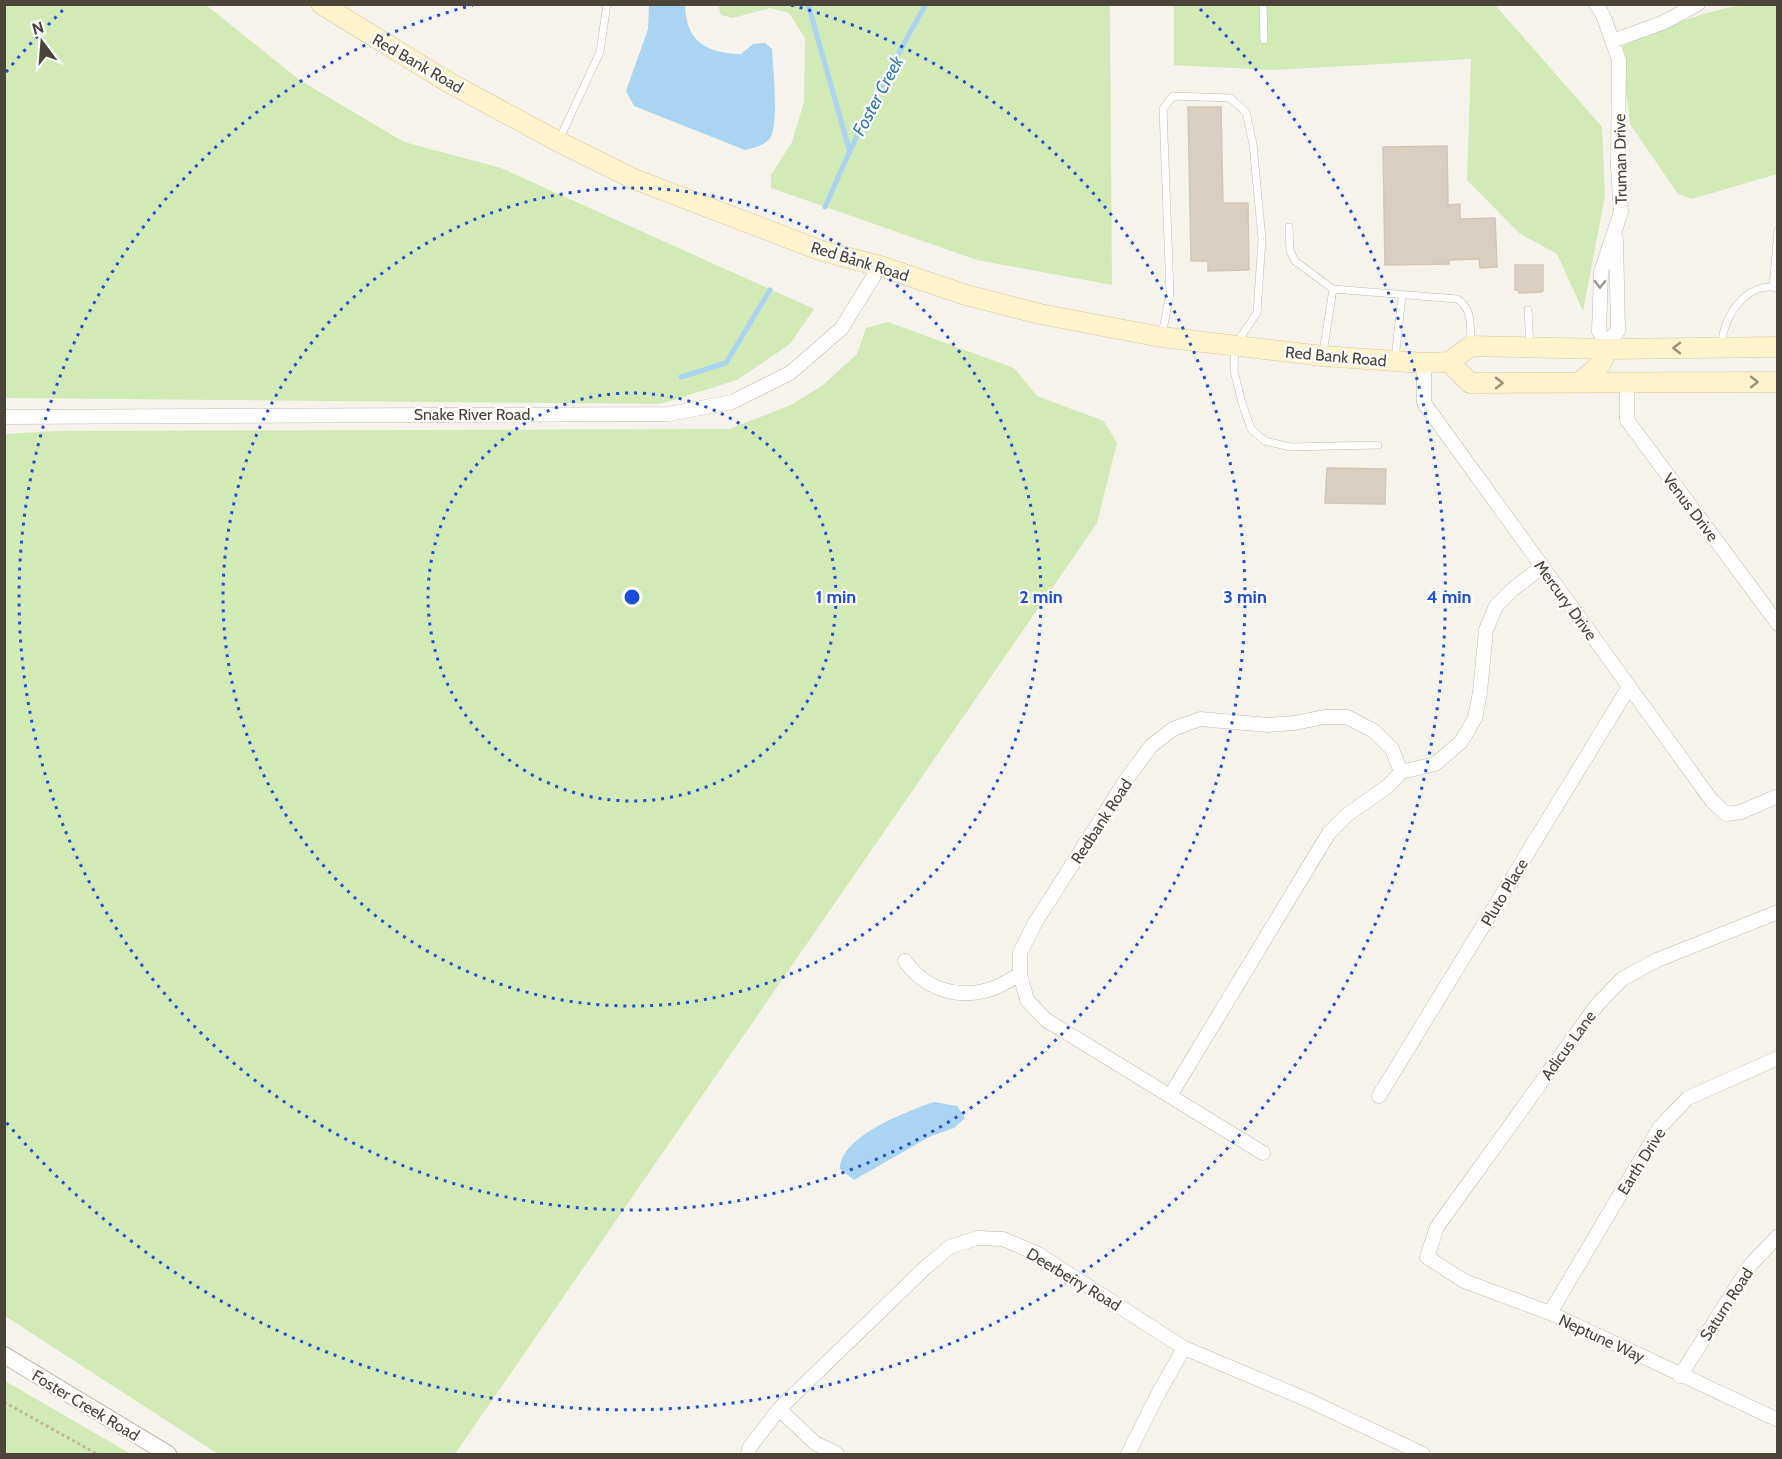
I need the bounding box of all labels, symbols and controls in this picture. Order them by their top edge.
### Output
north arrow [12,12,72,72]
text: N [30,17,46,39]
street label: Red Bank Road [369,30,467,97]
water label: Foster Creek [848,51,909,140]
street label: Truman Drive [1610,113,1631,205]
street label: Red Bank Road [808,238,911,285]
one-way arrow [1594,279,1607,288]
one-way arrow [1673,342,1682,354]
street label: Red Bank Road [1284,343,1387,370]
one-way arrow [1750,376,1759,388]
one-way arrow [1495,377,1504,389]
street label: Snake River Road [414,405,530,424]
street label: Venus Drive [1659,469,1722,545]
street label: Mercury Drive [1530,557,1601,644]
text: 1 min [816,586,856,608]
text: 2 min [1019,586,1063,608]
text: 3 min [1223,586,1267,608]
text: 4 min [1426,586,1472,608]
centre of rings [622,587,642,607]
street label: Redbank Road [1067,775,1136,867]
street label: Pluto Place [1477,855,1532,929]
street label: Adicus Lane [1537,1007,1600,1084]
street label: Earth Drive [1613,1124,1669,1198]
street label: Deerberry Road [1023,1244,1124,1315]
street label: Saturn Road [1696,1264,1757,1344]
street label: Neptune Way [1556,1310,1648,1367]
street label: Foster Creek Road [29,1366,143,1445]

